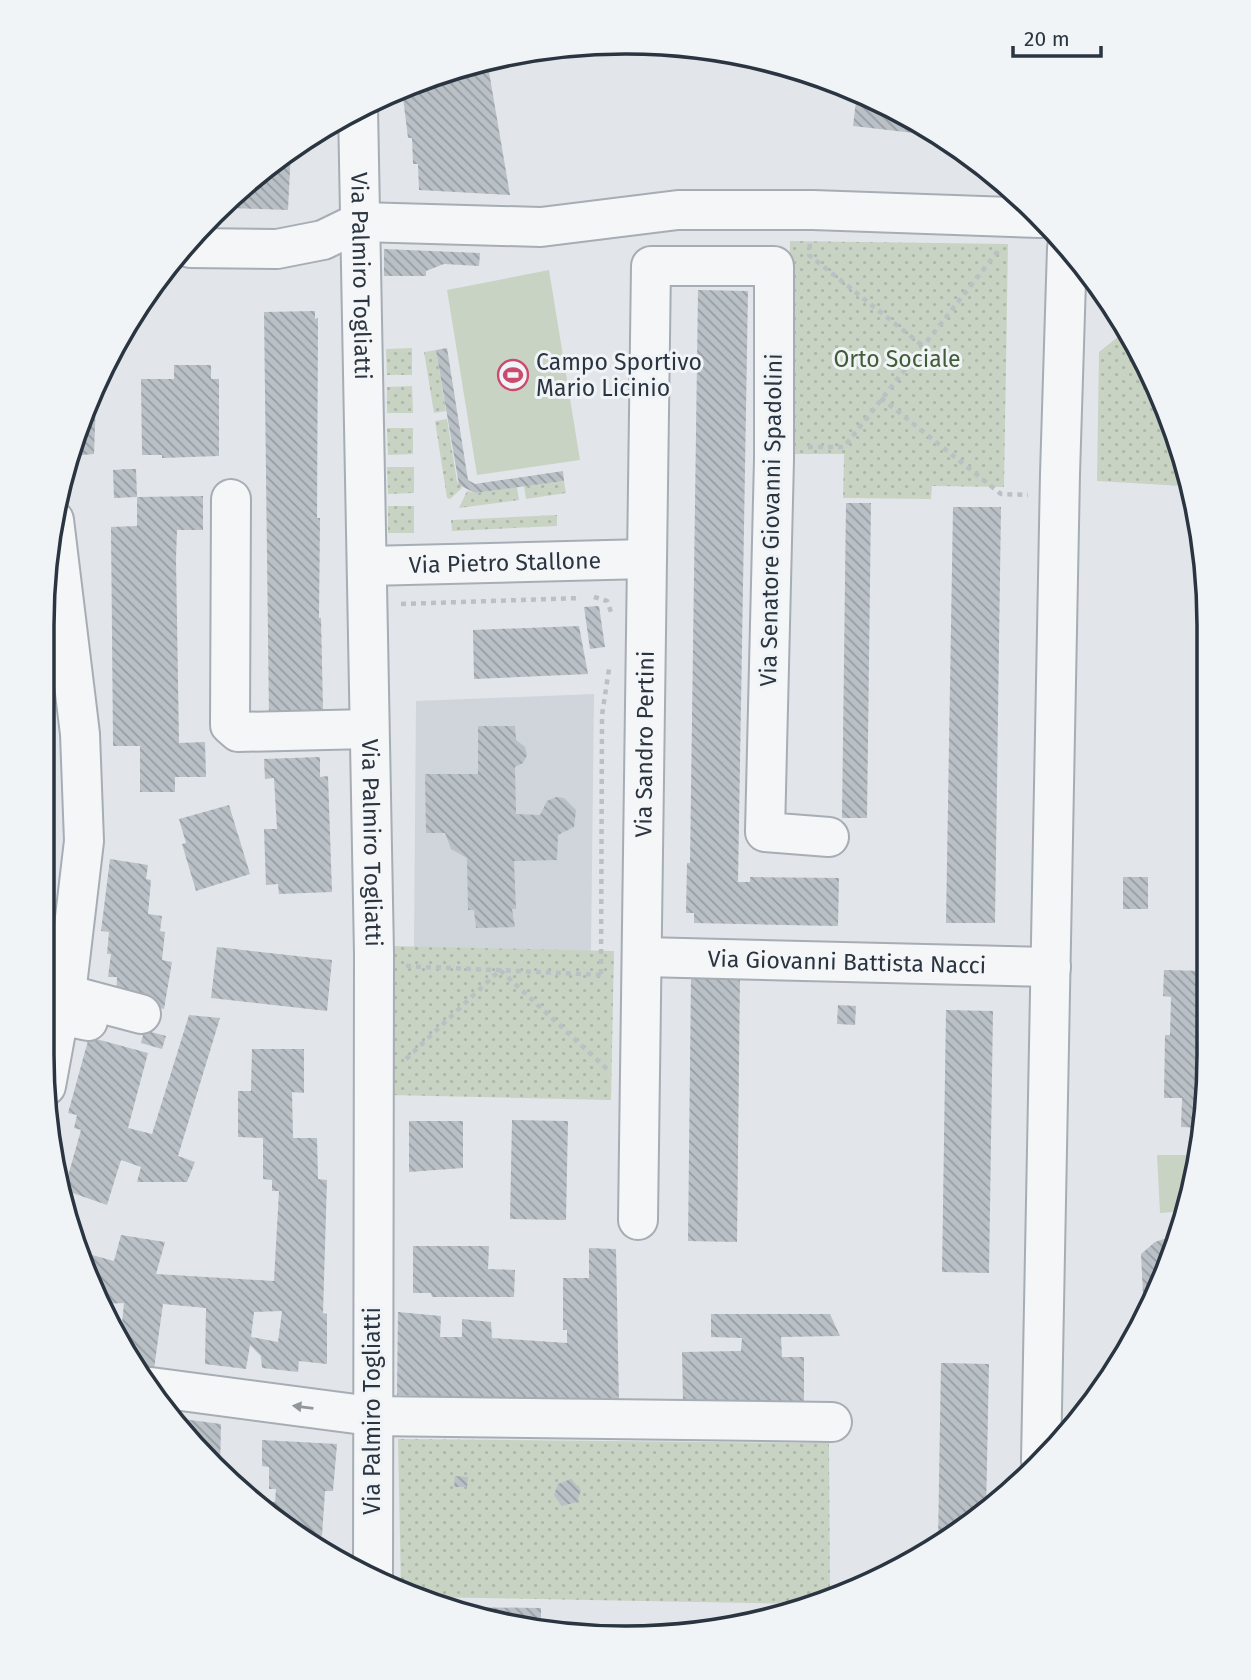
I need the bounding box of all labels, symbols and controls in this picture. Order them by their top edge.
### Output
scale bar [1013,14,1100,58]
text: 20 m [1024,26,1070,52]
street label: Via Palmiro Togliatti [345,172,377,380]
park label: Orto Sociale [833,345,961,373]
place label: Campo Sportivo Mario Licinio [536,348,702,402]
street label: Via Senatore Giovanni Spadolini [754,353,788,687]
sports icon: Campo Sportivo Mario Licinio [496,358,530,392]
street label: Via Pietro Stallone [409,546,601,579]
street label: Via Sandro Pertini [629,650,660,838]
street label: Via Palmiro Togliatti [356,739,388,947]
street label: Via Giovanni Battista Nacci [707,945,987,979]
street label: Via Palmiro Togliatti [358,1307,386,1515]
one-way arrow [292,1401,314,1412]

